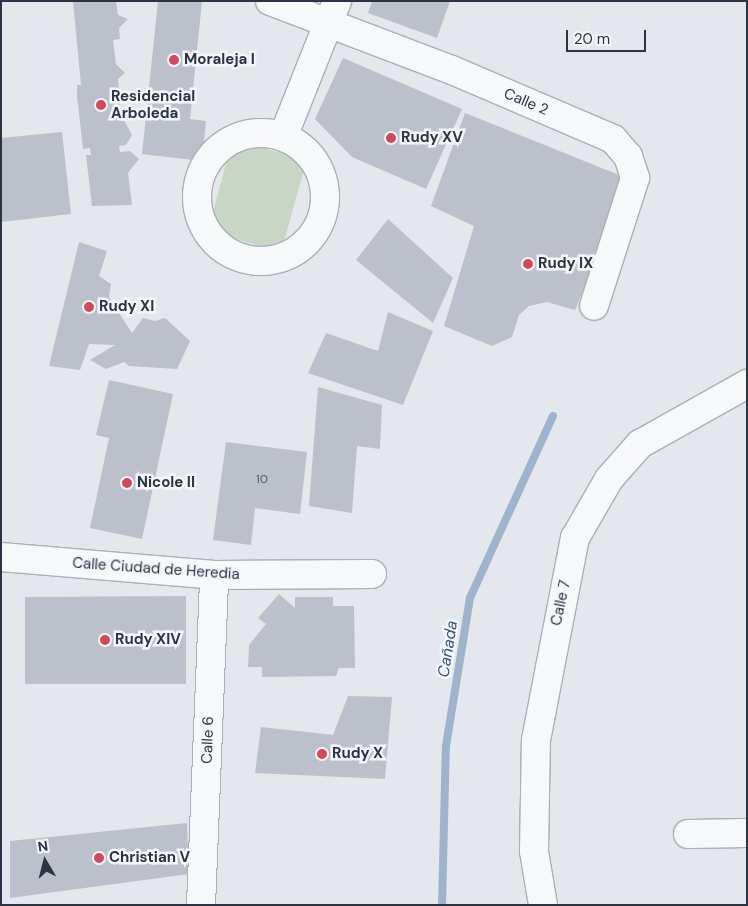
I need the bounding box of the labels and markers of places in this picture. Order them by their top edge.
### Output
place label: Moraleja I [184,51,255,69]
marker: Moraleja I [168,54,180,66]
place label: Residencial Arboleda [111,87,195,122]
marker: Residencial Arboleda [95,99,107,111]
place label: Rudy XV [401,129,463,147]
marker: Rudy XV [385,132,397,144]
place label: Rudy IX [538,255,593,273]
marker: Rudy IX [522,258,534,270]
place label: Rudy XI [99,298,154,316]
marker: Rudy XI [83,301,95,313]
place label: Nicole II [137,474,195,492]
marker: Nicole II [121,477,133,489]
place label: Rudy XIV [115,631,181,649]
marker: Rudy XIV [99,634,111,646]
place label: Rudy X [332,745,383,763]
marker: Rudy X [316,748,328,760]
place label: Christian V [109,849,190,867]
marker: Christian V [93,852,105,864]

